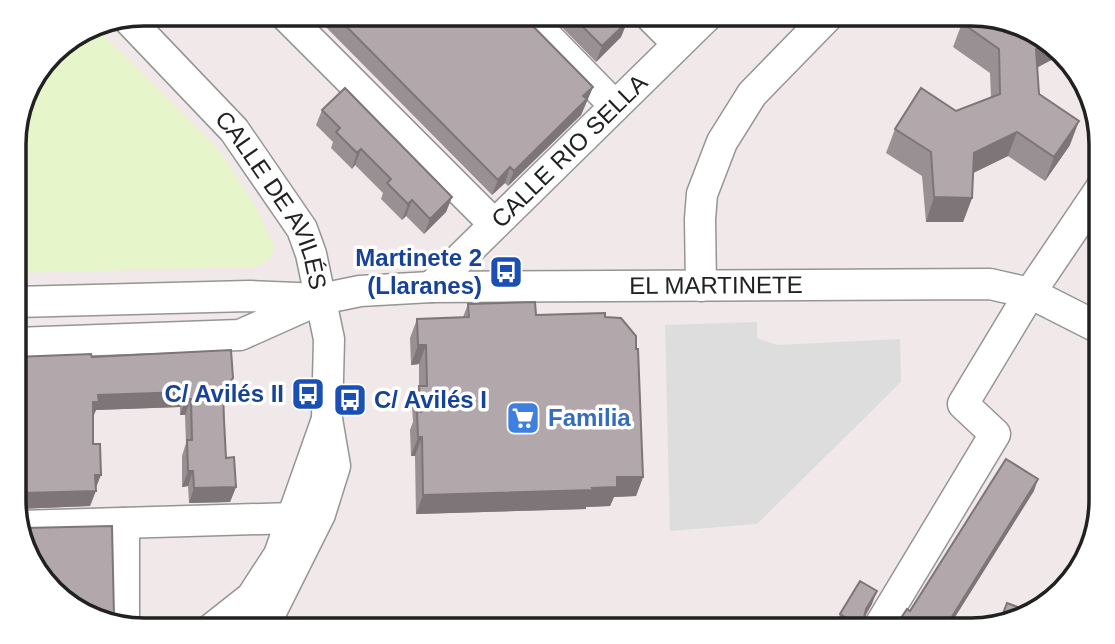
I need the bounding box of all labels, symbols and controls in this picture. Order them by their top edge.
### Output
street label: CALLE RIO SELLA [486,69,652,233]
street label: CALLE DE AVILÉS [210,105,332,292]
place label: Martinete 2 (Llaranes) [355,244,482,299]
bus stop icon: Martinete 2 (Llaranes) [487,253,525,291]
street label: EL MARTINETE [629,271,803,299]
bus stop icon: C/ Avilés II [289,375,327,413]
place label: C/ Avilés II [164,380,284,407]
bus stop icon: C/ Avilés I [331,381,369,419]
place label: C/ Avilés I [374,386,487,413]
supermarket icon: Familia [504,399,542,437]
place label: Familia [548,404,631,431]

